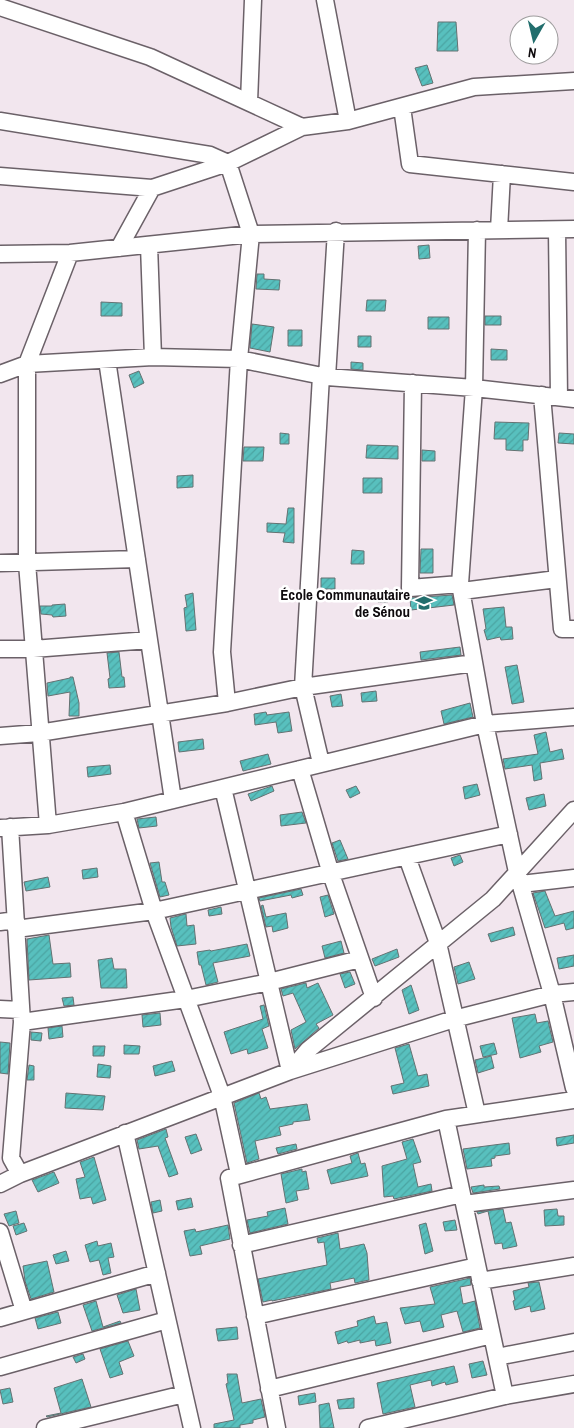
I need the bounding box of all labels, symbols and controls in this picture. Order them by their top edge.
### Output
north arrow [509,15,559,65]
text: N [527,43,538,62]
place label: École Communautaire de Sénou [280,584,410,622]
school or university icon: École Communautaire de Sénou [414,593,434,613]

